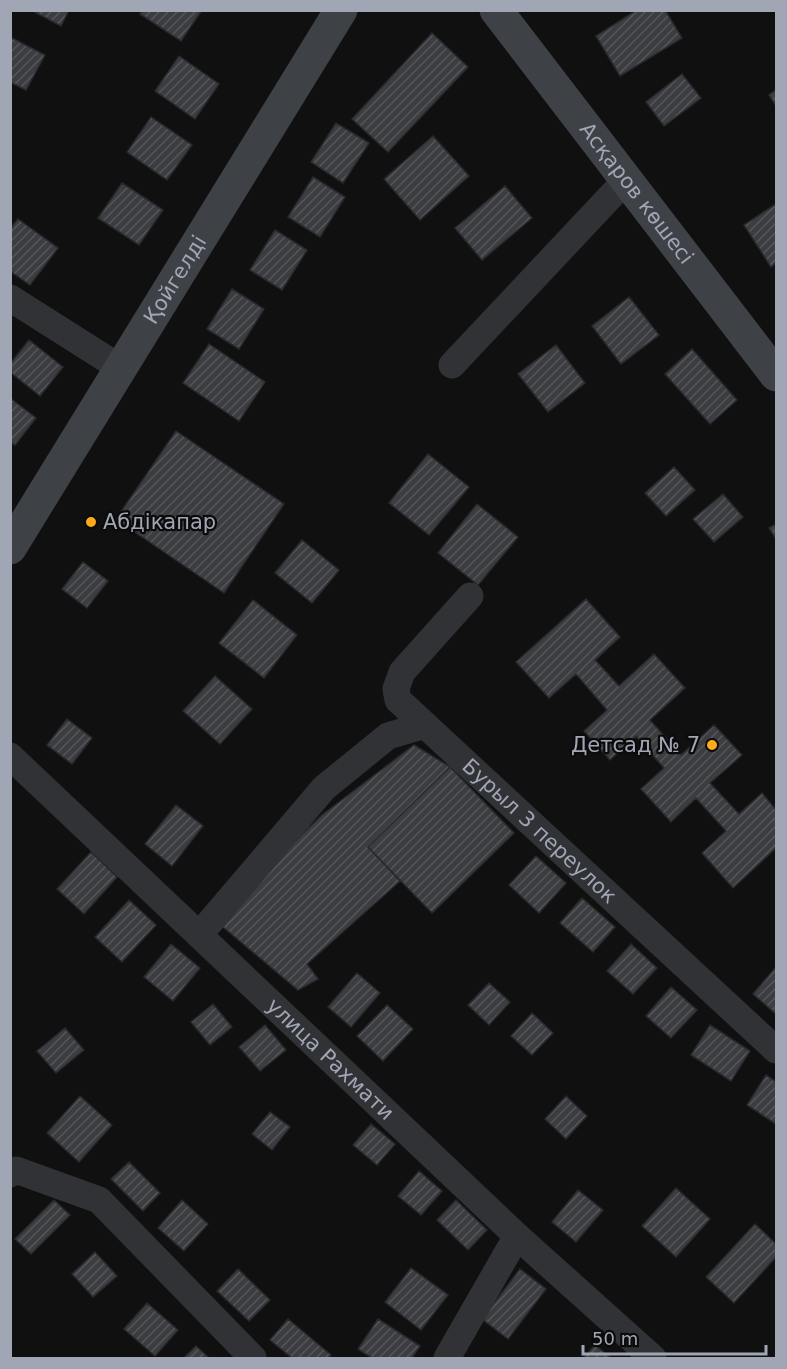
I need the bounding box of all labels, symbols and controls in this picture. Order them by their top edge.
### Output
street label: Асқаров көшесі [575,118,698,269]
street label: Қойгелді [139,231,211,328]
place label: Абдiкапар [103,510,216,534]
marker: Абдiкапар [84,515,98,529]
place label: Детсад № 7 [571,733,700,757]
marker: Детсад № 7 [705,738,719,752]
street label: Бурыл 3 переулок [457,754,621,908]
street label: улица Рахмати [262,993,399,1125]
scale bar [583,1318,766,1356]
text: 50 m [592,1328,638,1349]

